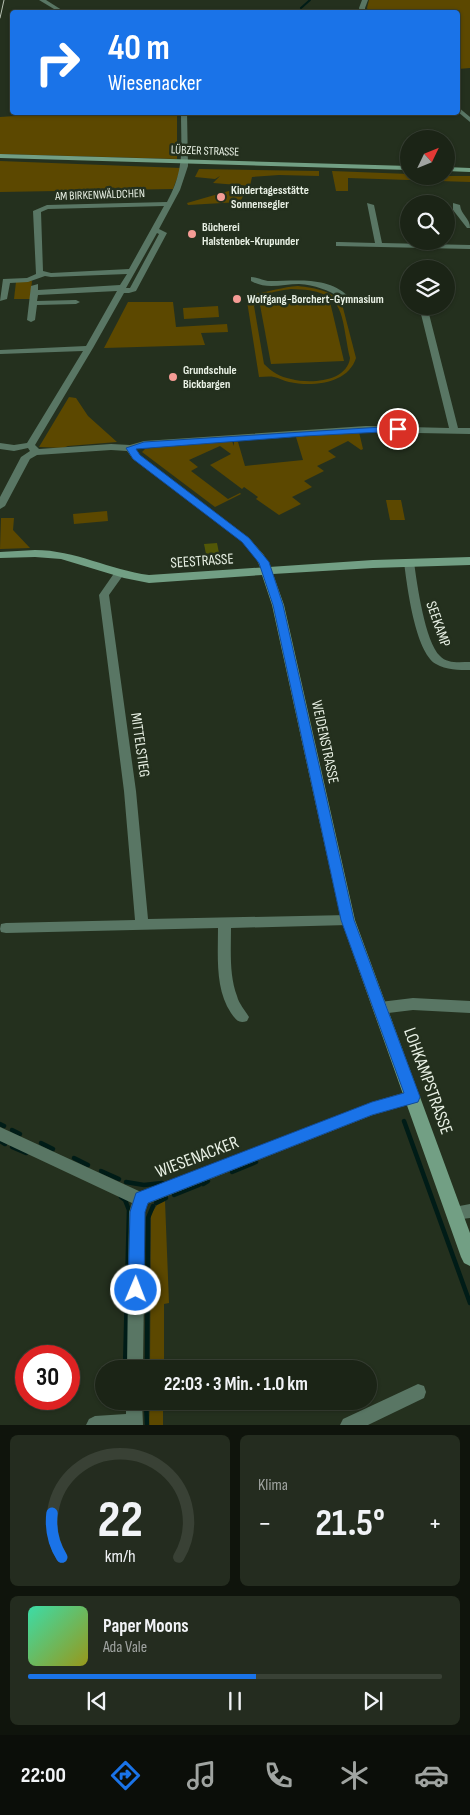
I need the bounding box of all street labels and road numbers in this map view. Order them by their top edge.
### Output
street label: LÜBZER STRASSE [171,142,239,160]
street label: AM BIRKENWÄLDCHEN [54,186,145,204]
street label: SEESTRASSE [170,549,234,573]
street label: SEEKAMP [421,599,455,649]
street label: WEIDENSTRASSE [307,699,343,785]
street label: MITTELSTIEG [126,712,154,778]
street label: LOHKAMPSTRASSE [399,1025,457,1137]
street label: WIESENACKER [153,1132,241,1182]

